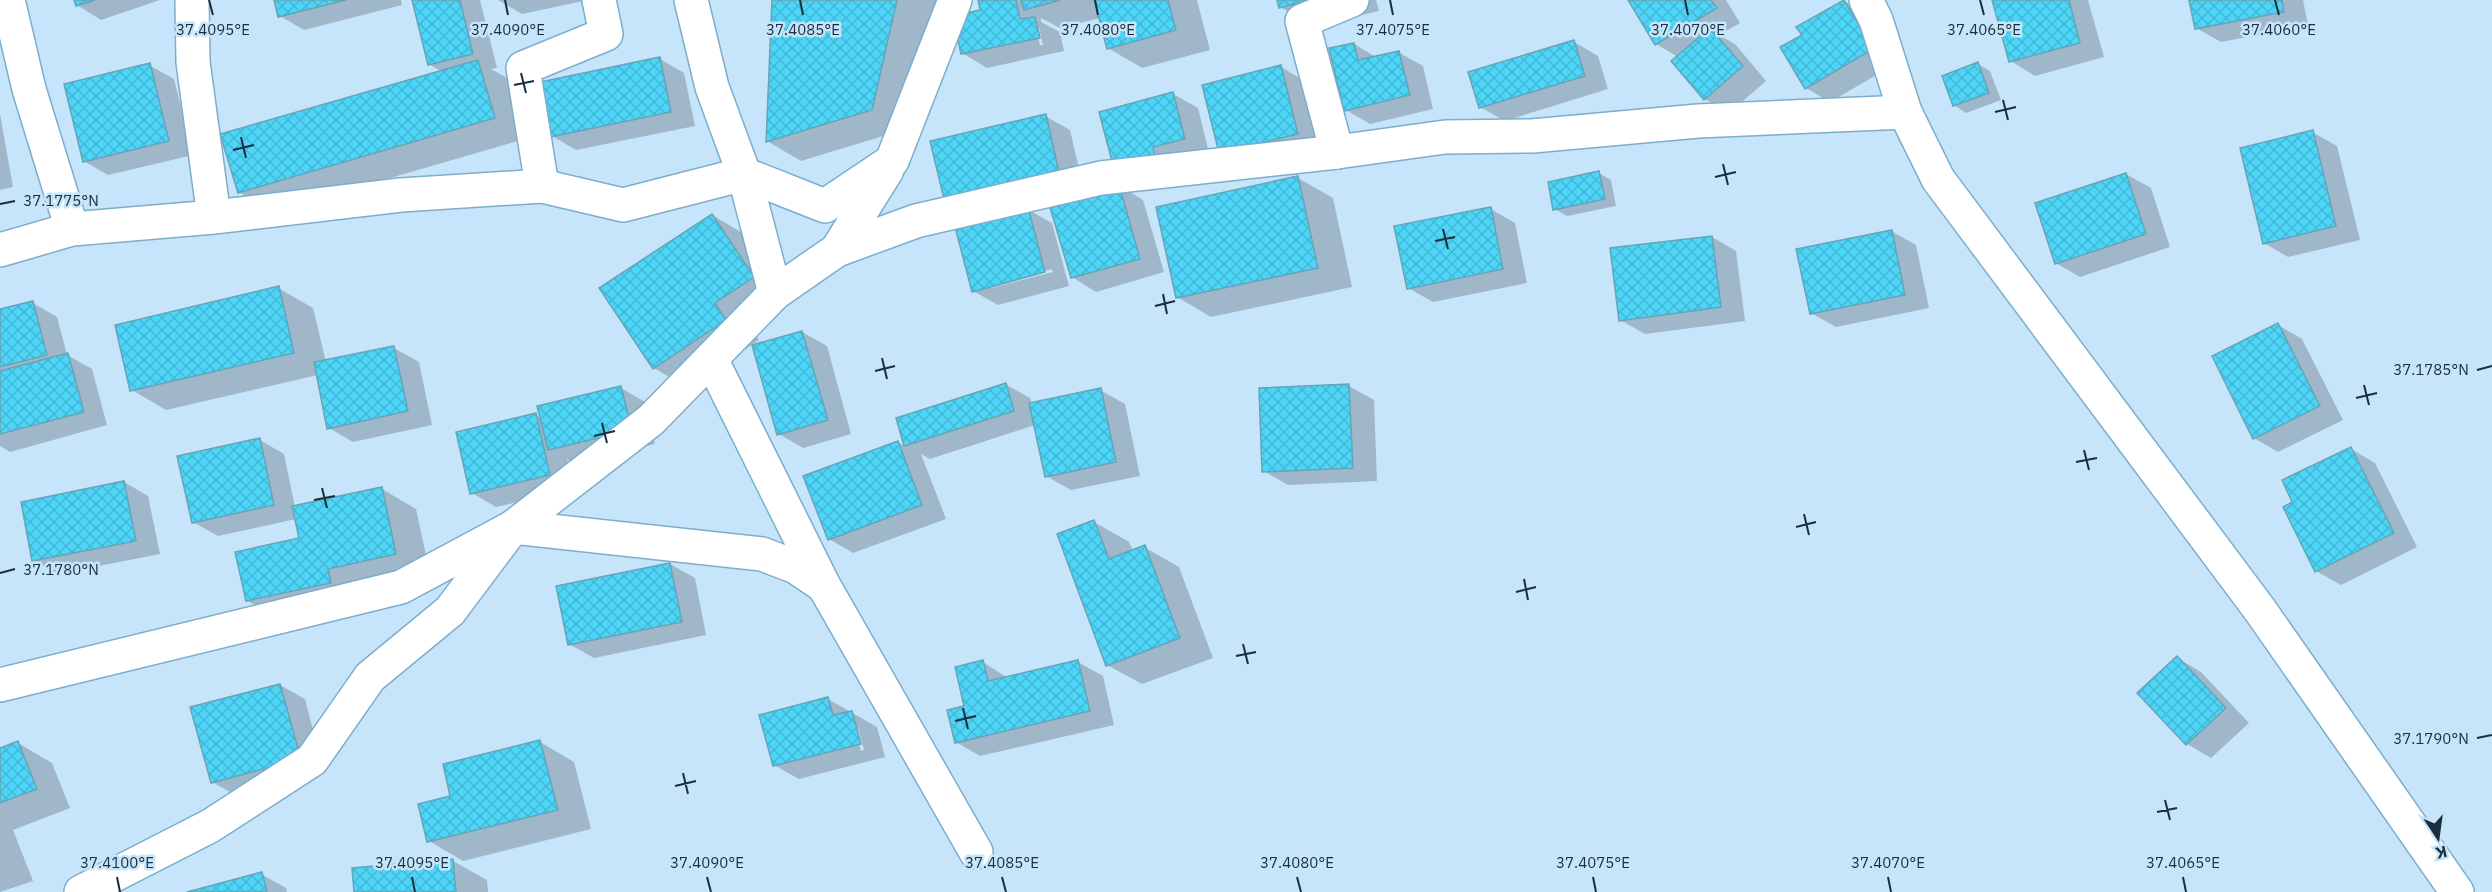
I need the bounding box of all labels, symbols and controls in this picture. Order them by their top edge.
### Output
text: 37.4095°E [176,20,250,39]
text: 37.4090°E [471,20,545,39]
text: 37.4085°E [766,20,840,39]
text: 37.4080°E [1061,20,1135,39]
text: 37.4075°E [1356,20,1430,39]
text: 37.4070°E [1651,20,1725,39]
text: 37.4065°E [1947,20,2021,39]
text: 37.4060°E [2242,20,2316,39]
text: 37.1775°N [23,191,99,210]
text: 37.1785°N [2393,360,2469,379]
text: 37.1780°N [23,560,99,579]
text: 37.1790°N [2393,729,2469,748]
north arrow [2408,808,2468,868]
text: K [2434,842,2449,864]
text: 37.4100°E [80,853,154,872]
text: 37.4095°E [375,853,449,872]
text: 37.4090°E [670,853,744,872]
text: 37.4085°E [965,853,1039,872]
text: 37.4080°E [1260,853,1334,872]
text: 37.4075°E [1556,853,1630,872]
text: 37.4070°E [1851,853,1925,872]
text: 37.4065°E [2146,853,2220,872]

